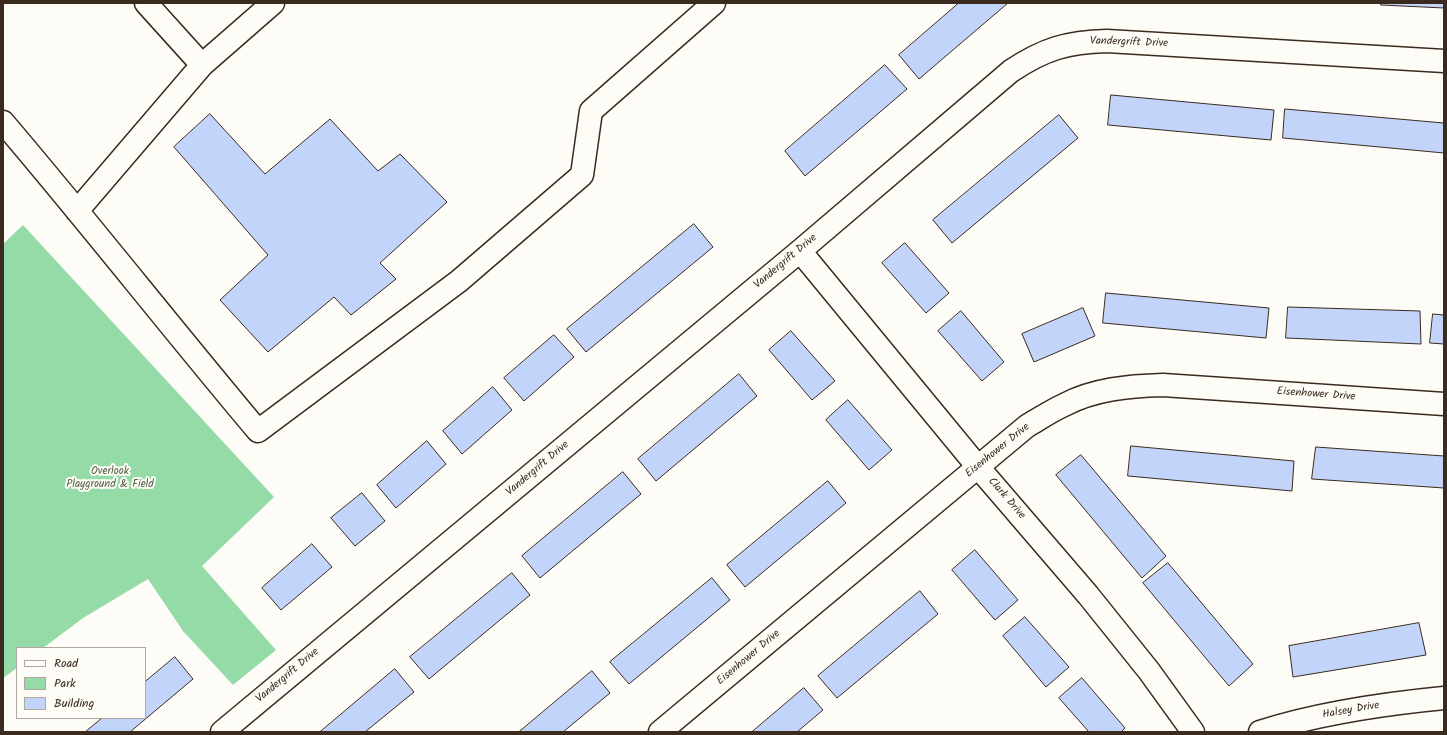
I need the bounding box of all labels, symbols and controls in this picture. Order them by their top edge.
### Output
street label: Vandergrift Drive [1090,35,1168,51]
street label: Vandergrift Drive [752,232,820,292]
street label: Eisenhower Drive [1276,386,1356,404]
street label: Eisenhower Drive [963,421,1033,481]
street label: Vandergrift Drive [504,439,572,499]
park label: Overlook Playground & Field [66,465,154,491]
street label: Clark Drive [984,476,1028,522]
street label: Eisenhower Drive [715,628,783,688]
street label: Vandergrift Drive [254,646,322,706]
legend [16,647,146,719]
text: Road [54,654,78,673]
text: Park [54,674,76,693]
text: Building [54,694,94,713]
street label: Halsey Drive [1322,700,1380,722]

